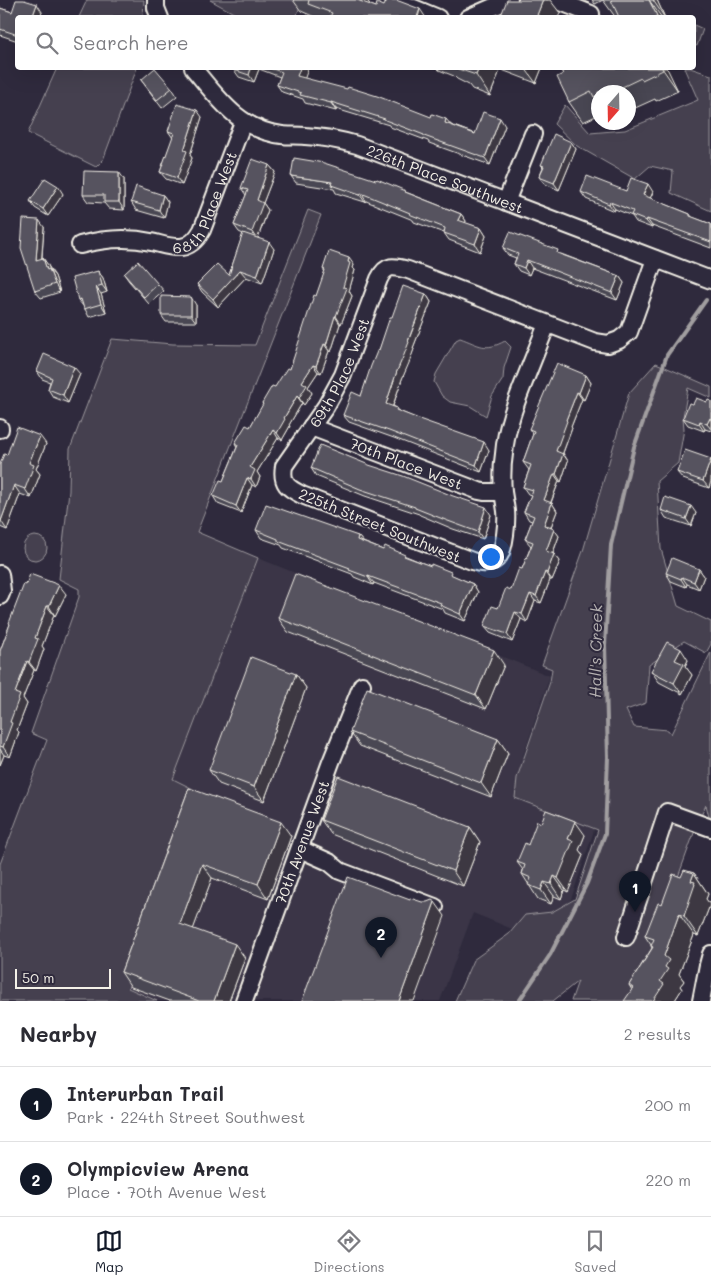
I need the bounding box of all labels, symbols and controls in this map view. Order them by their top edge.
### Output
search box [15,15,696,70]
icon: search [33,29,61,57]
text: Search here [73,30,189,55]
north arrow [591,85,636,130]
street label: 226th Place Southwest [364,140,526,218]
street label: 68th Place West [173,148,241,257]
street label: 69th Place West [304,315,374,431]
street label: 70th Place West [347,433,466,494]
street label: 225th Street Southwest [296,483,464,567]
your location [478,544,504,570]
water label: Hall's Creek [584,604,606,698]
street label: 70th Avenue West [270,777,334,907]
pin: 1 [619,871,651,912]
pin: 2 [365,917,397,958]
scale bar [15,966,111,989]
text: 50 m [22,968,54,987]
text: Nearby [20,1020,97,1047]
text: 2 results [624,1023,691,1044]
text: Interurban Trail [67,1081,224,1106]
text: 1 [32,1094,40,1115]
text: 200 m [644,1094,691,1115]
text: Park · 224th Street Southwest [67,1106,305,1127]
text: Olympicview Arena [67,1156,249,1181]
text: 2 [32,1169,40,1190]
text: 220 m [645,1169,691,1190]
text: Place · 70th Avenue West [67,1181,267,1202]
tab: Map [95,1227,123,1276]
tab: Directions [313,1227,385,1276]
tab: Saved [574,1227,616,1276]

